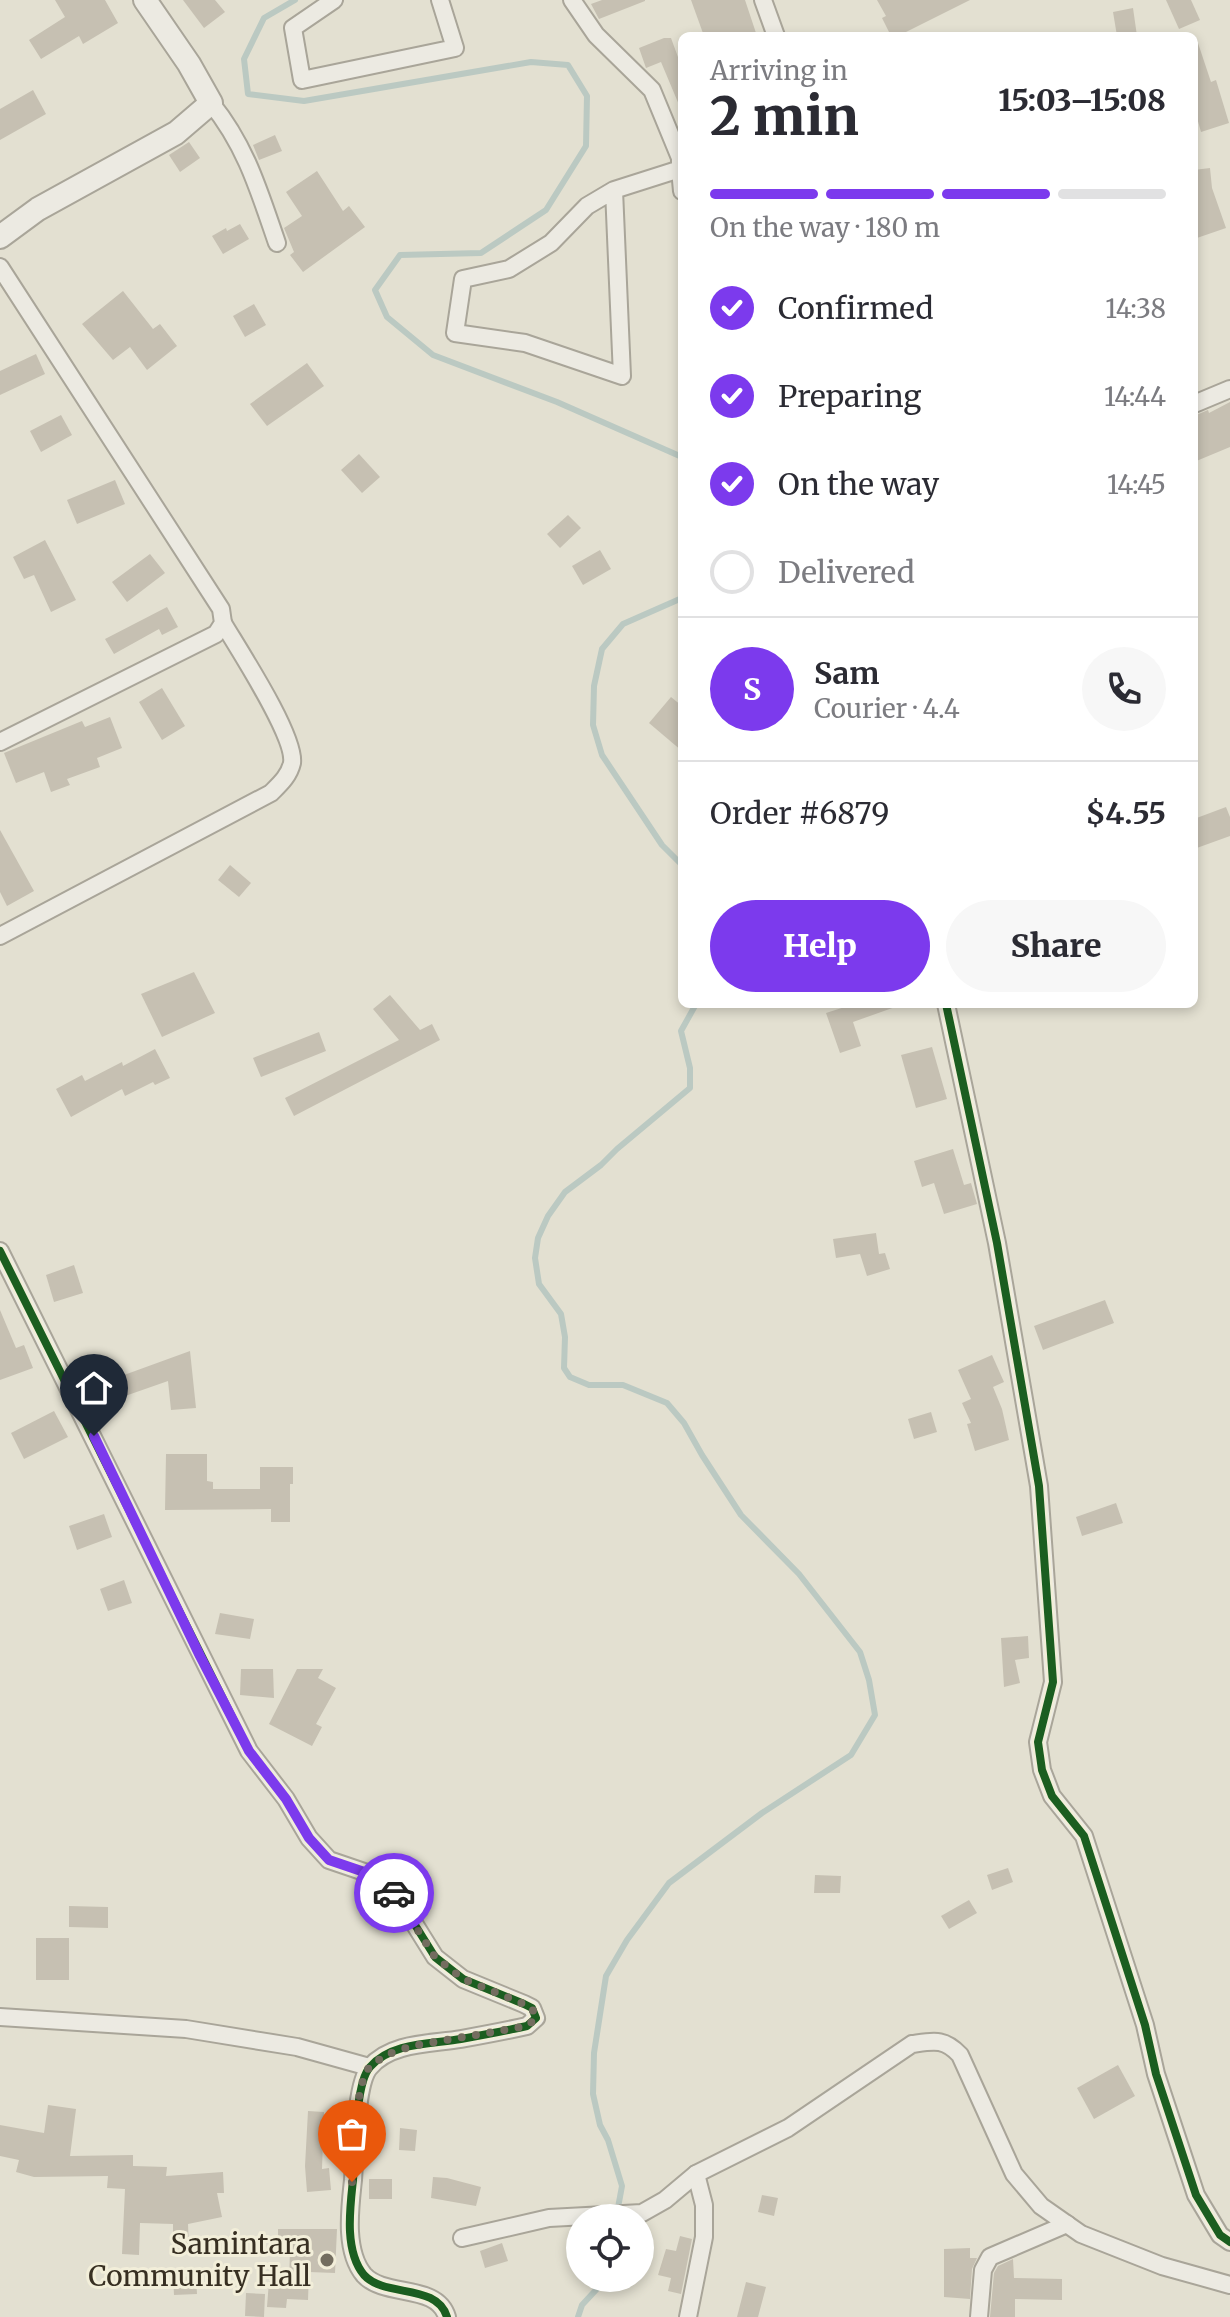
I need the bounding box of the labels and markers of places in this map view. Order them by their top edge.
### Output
pin [60,1354,128,1436]
pin [318,2100,386,2182]
place label: Samintara Community Hall [88,2226,311,2294]
marker: Samintara Community Hall [318,2251,336,2269]

